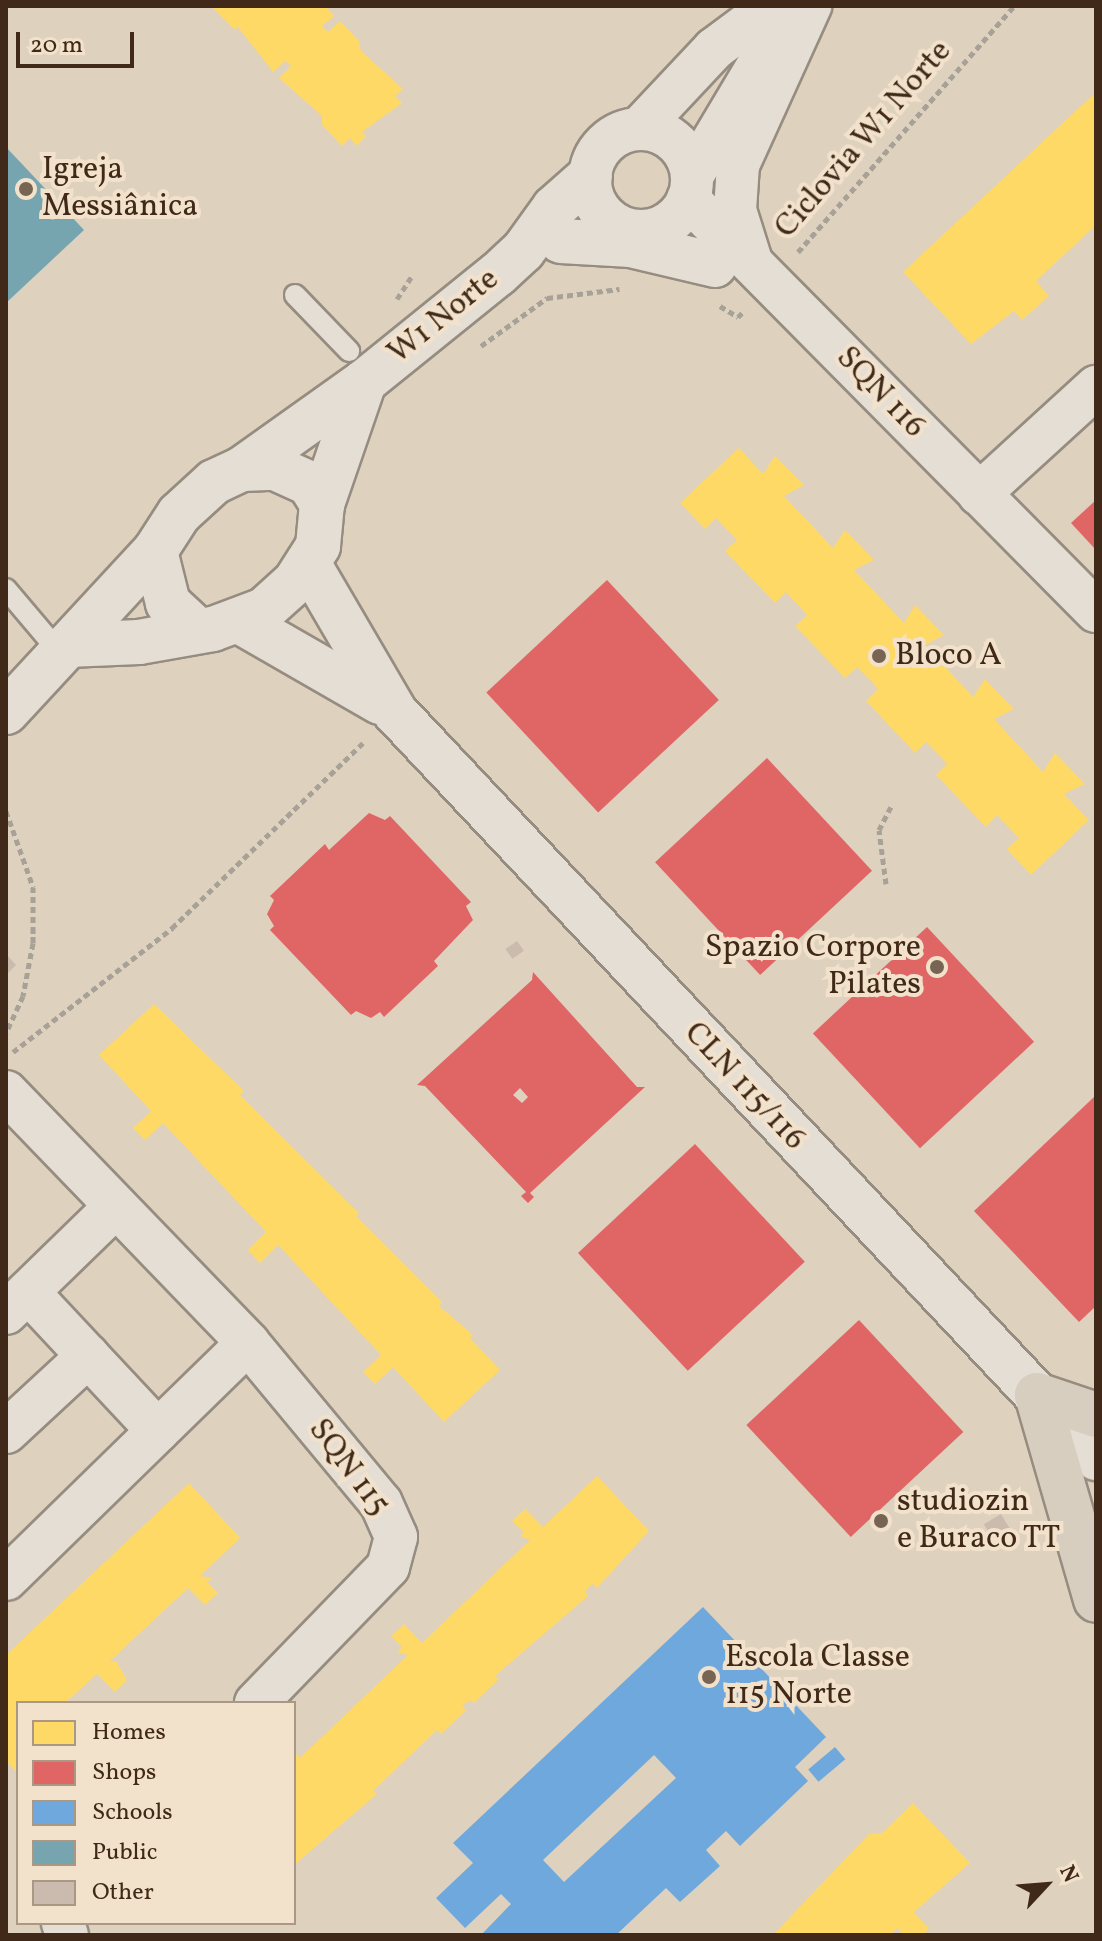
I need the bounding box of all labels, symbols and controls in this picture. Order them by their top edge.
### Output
scale bar [20,16,138,66]
text: 20 m [30,29,83,63]
street label: Ciclovia W1 Norte [767,33,961,247]
place label: Igreja Messiânica [42,152,198,227]
marker: Igreja Messiânica [17,180,35,198]
street label: W1 Norte [381,261,507,373]
street label: SQN 116 [827,339,933,447]
place label: Bloco A [895,637,1002,675]
marker: Bloco A [870,647,888,665]
place label: Spazio Corpore Pilates [705,930,921,1005]
marker: Spazio Corpore Pilates [928,958,946,976]
street label: CLN 115/116 [675,1015,813,1159]
street label: SQN 115 [299,1412,397,1524]
place label: studiozin e Buraco TT [897,1484,1061,1559]
marker: studiozin e Buraco TT [872,1512,890,1530]
place label: Escola Classe 115 Norte [725,1640,910,1715]
marker: Escola Classe 115 Norte [700,1668,718,1686]
legend [16,1701,296,1925]
text: Homes [92,1716,166,1750]
text: Shops [92,1756,156,1790]
text: Schools [92,1796,172,1830]
text: Public [92,1836,158,1870]
north arrow [1006,1845,1086,1925]
text: N [1051,1860,1085,1888]
text: Other [92,1876,154,1910]

